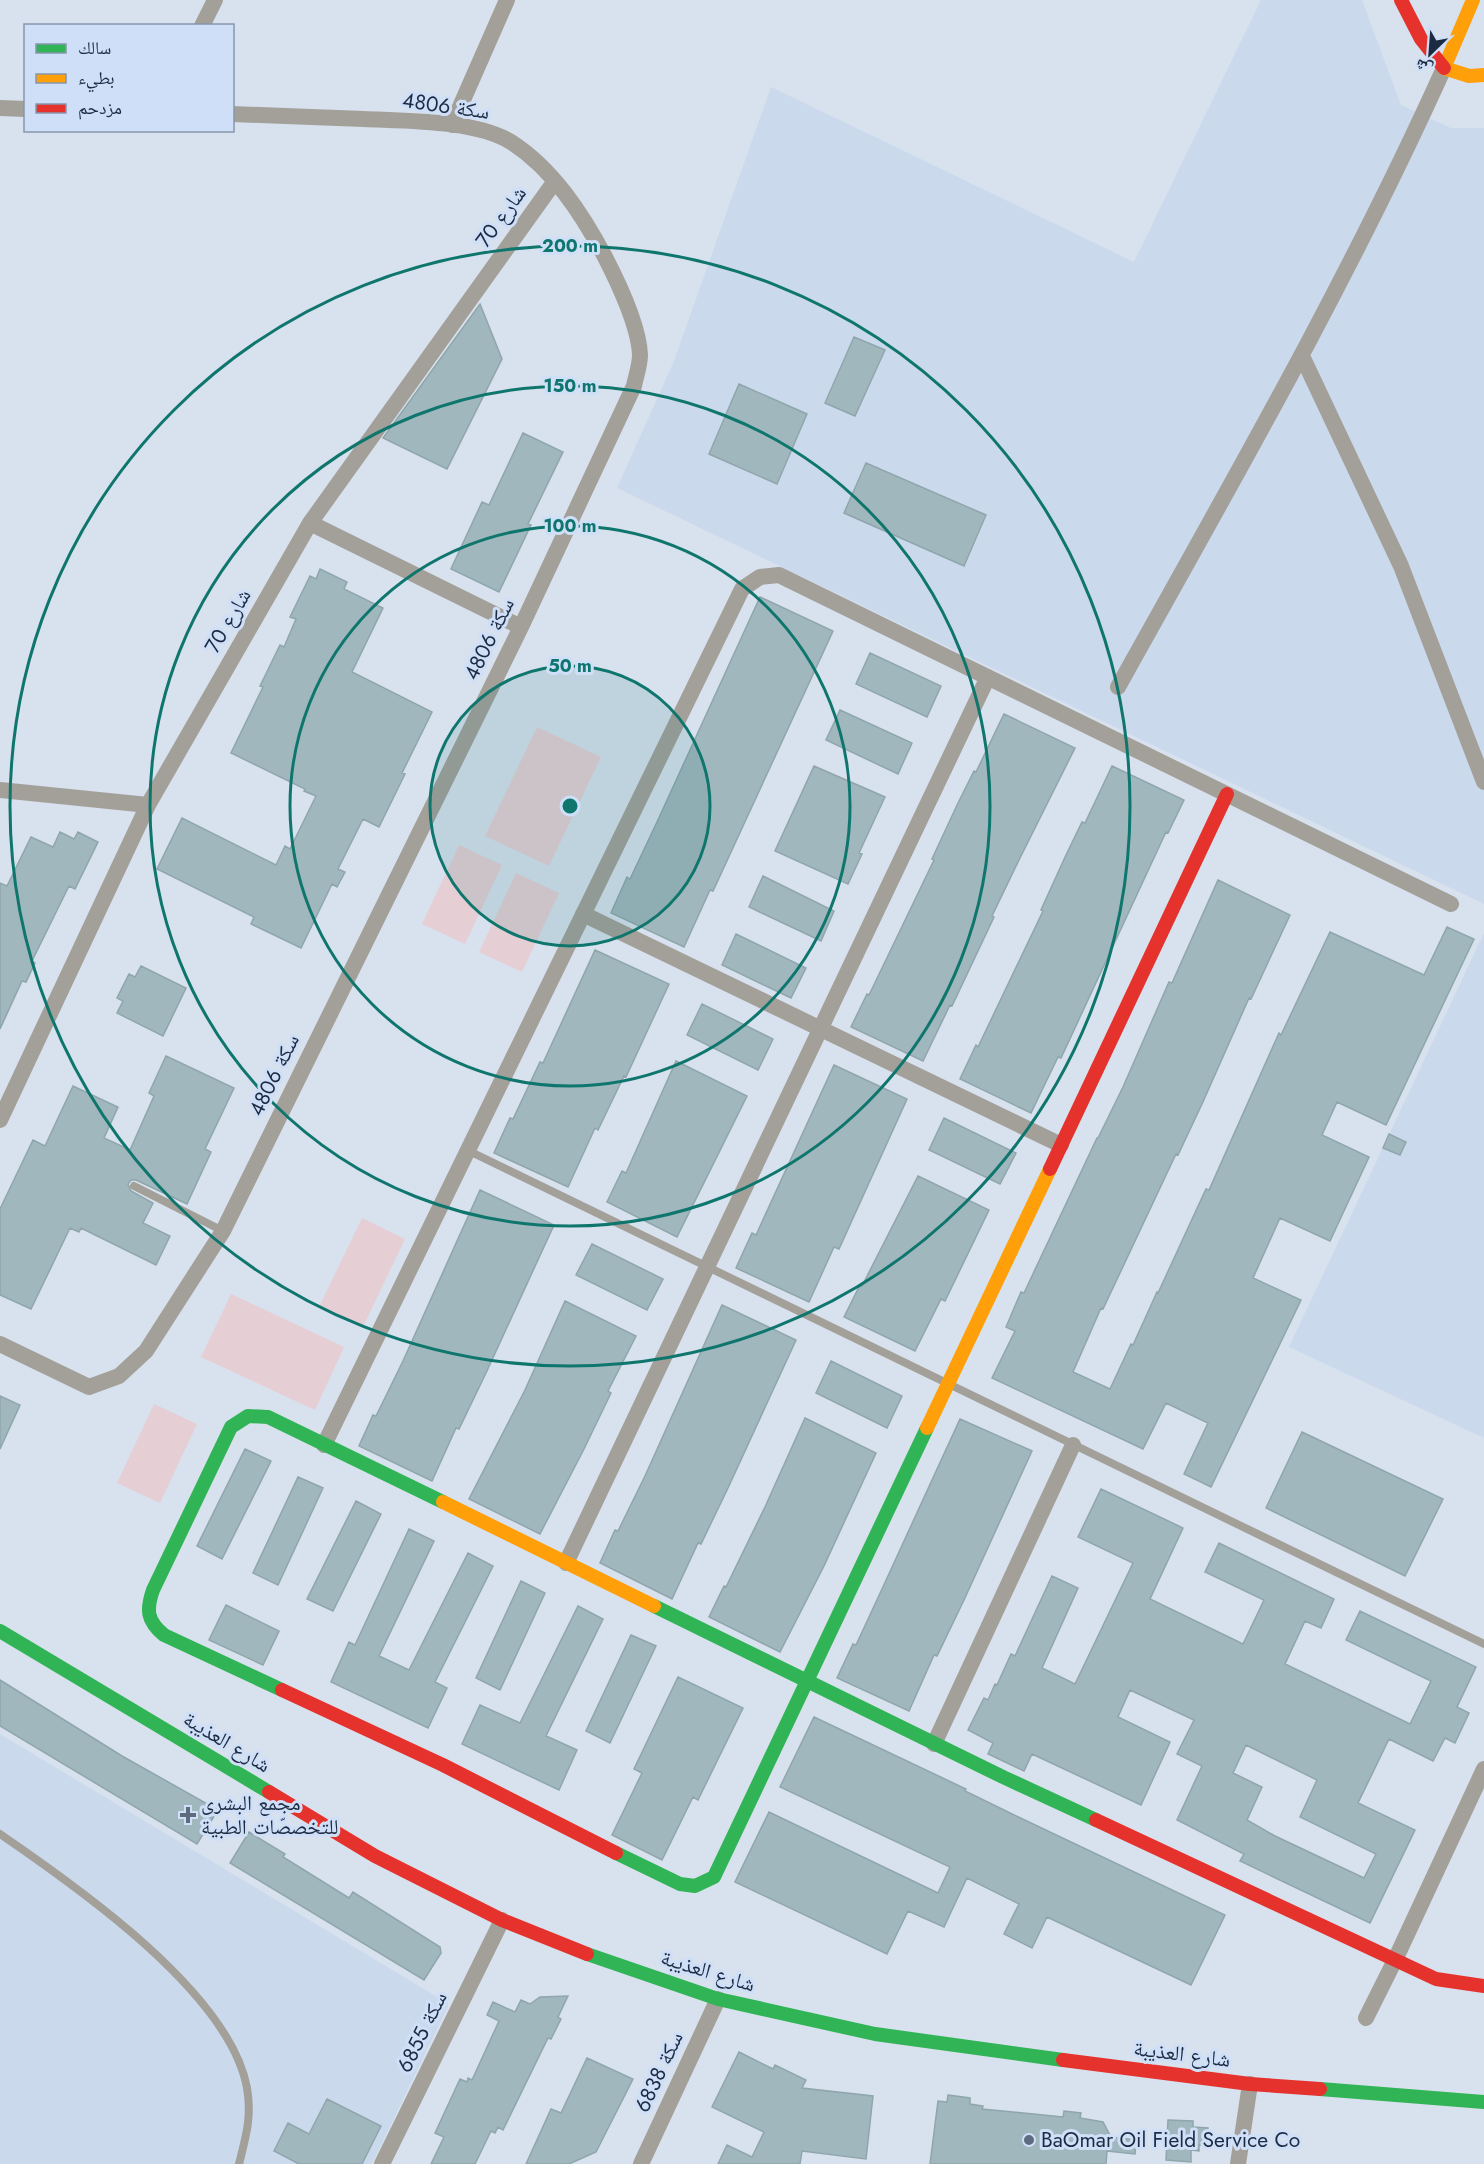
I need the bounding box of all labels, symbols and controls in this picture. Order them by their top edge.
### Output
legend [24,24,234,132]
north arrow [1400,24,1460,84]
text: سالك [78,35,111,61]
text: ش [1411,53,1436,81]
text: بطيء [78,65,115,93]
street label: سكة 4806 [401,85,491,127]
text: مزدحم [78,95,122,121]
street label: شارع 70 [468,180,534,254]
text: 200 m [542,233,598,259]
text: 150 m [544,373,596,399]
text: 100 m [543,513,597,539]
street label: شارع 70 [198,583,258,659]
street label: سكة 4806 [456,593,522,685]
text: 50 m [548,653,592,679]
centre of rings [560,796,580,816]
street label: سكة 4806 [241,1029,307,1121]
street label: شارع العذيبة [178,1704,276,1780]
place label: مجمع البشرى للتخصصّات الطبية [201,1788,339,1842]
marker: مجمع البشرى للتخصصّات الطبية [179,1806,197,1824]
street label: شارع العذيبة [657,1942,759,2000]
street label: سكة 6855 [390,1987,454,2077]
street label: سكة 6838 [627,2027,691,2117]
street label: شارع العذيبة [1132,2033,1232,2075]
place label: BaOmar Oil Field Service Co [1041,2125,1300,2155]
marker: BaOmar Oil Field Service Co [1022,2133,1036,2147]

